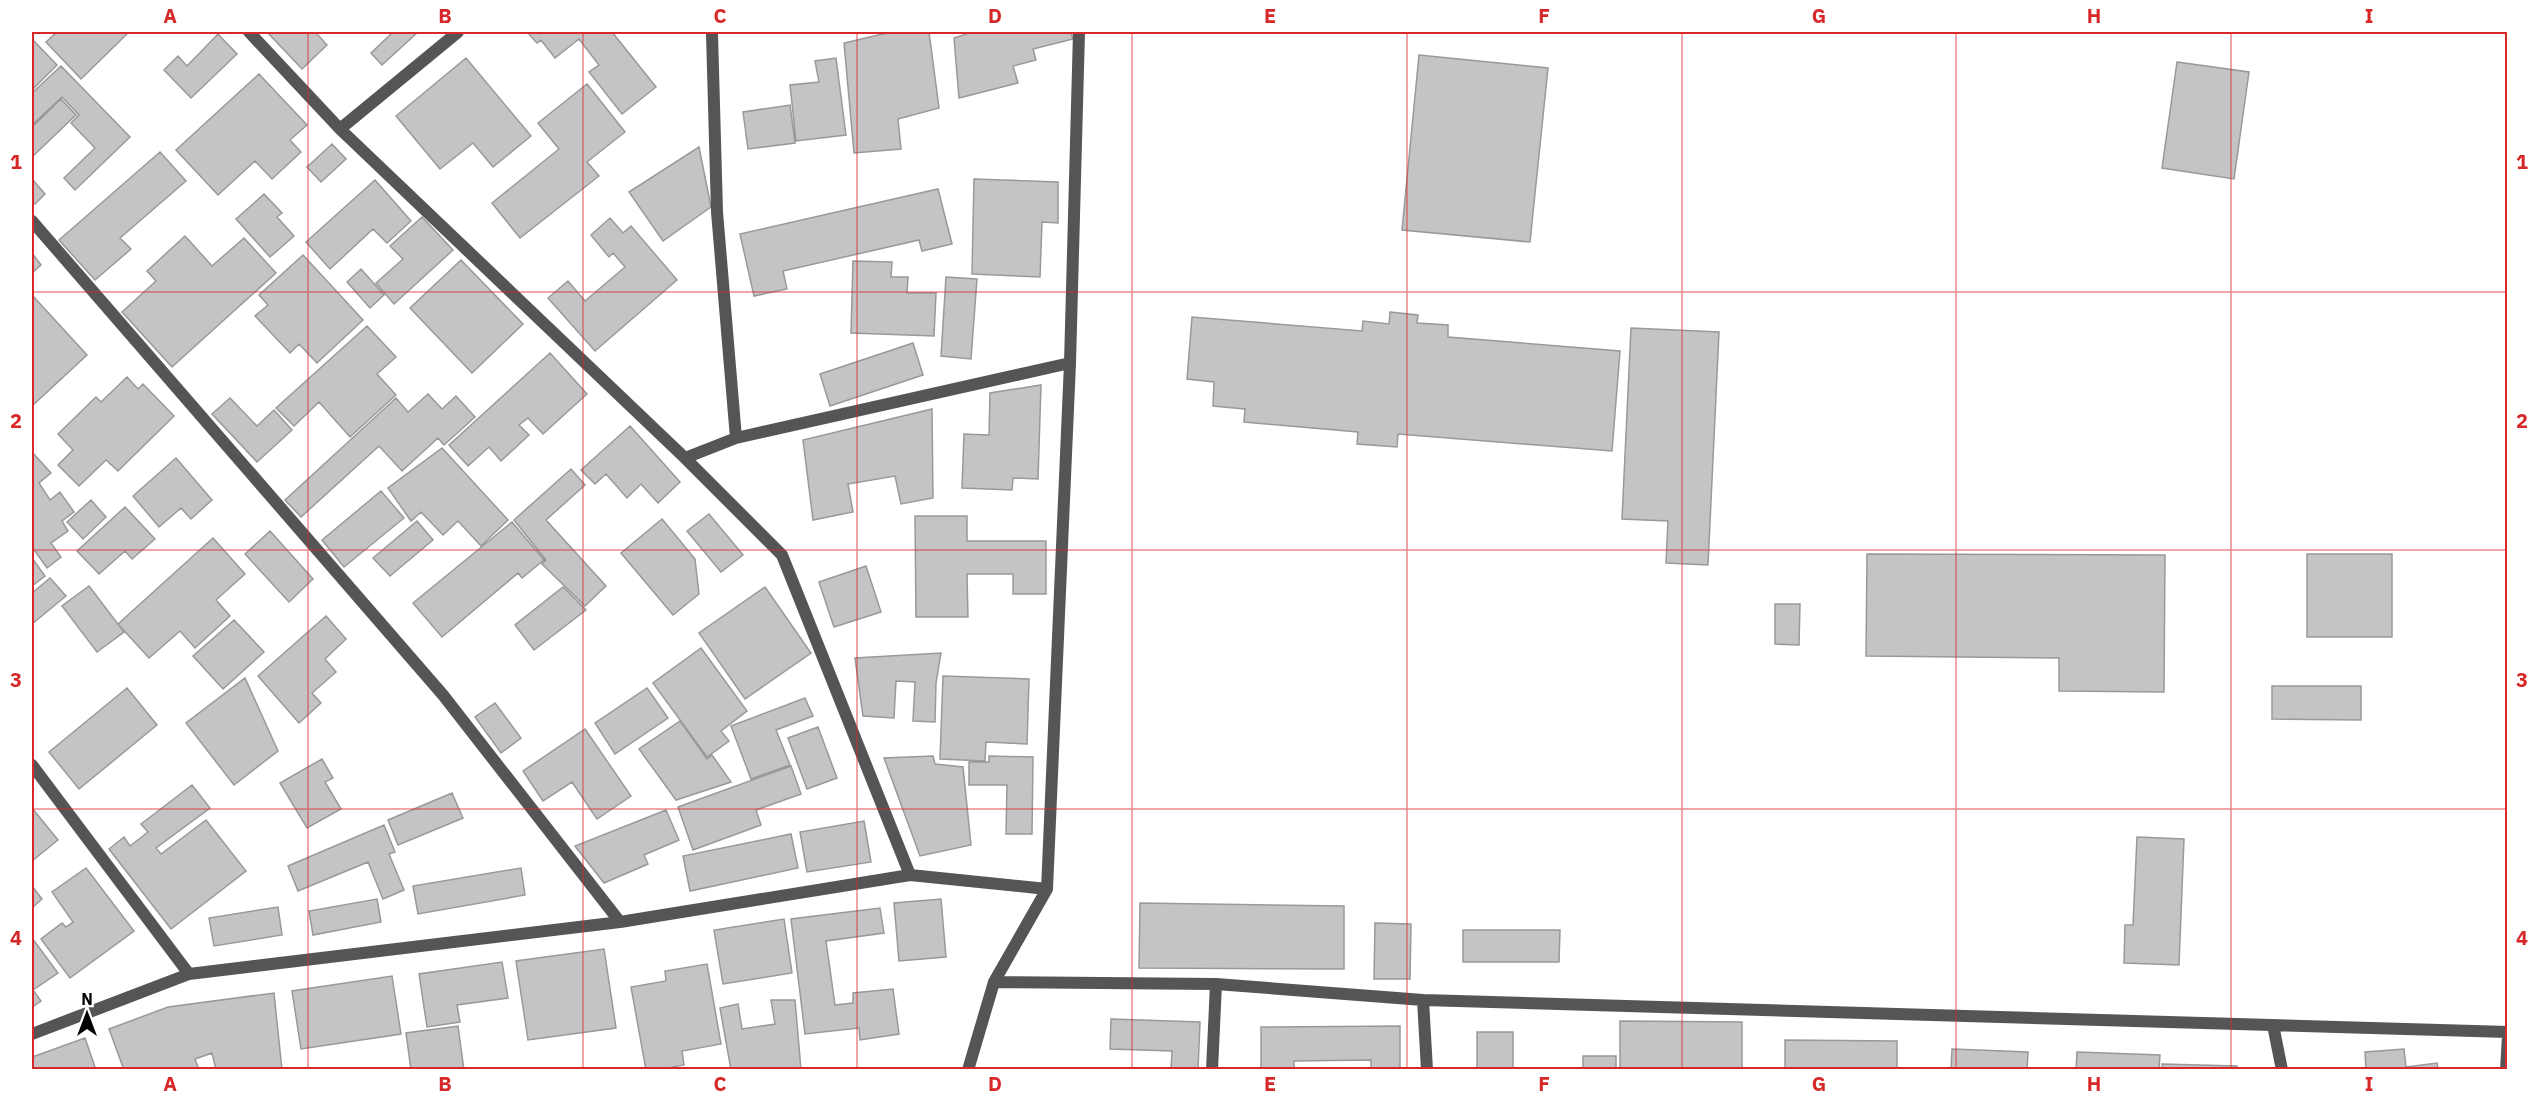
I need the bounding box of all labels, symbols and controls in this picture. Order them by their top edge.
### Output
text: A [163,2,177,29]
text: B [438,2,452,29]
text: C [713,2,727,29]
text: D [988,2,1002,29]
text: E [1264,2,1276,29]
text: F [1538,2,1550,29]
text: G [1812,2,1826,29]
text: H [2087,2,2101,29]
text: I [2365,2,2373,29]
text: 1 [10,148,22,175]
text: 1 [2516,148,2528,175]
text: 2 [10,407,22,434]
text: 2 [2516,407,2528,434]
text: 3 [10,666,22,693]
text: 3 [2516,666,2528,693]
text: 4 [10,924,22,951]
text: 4 [2516,924,2528,951]
north arrow [57,984,117,1044]
text: N [81,989,93,1009]
text: A [163,1070,177,1097]
text: B [438,1070,452,1097]
text: C [713,1070,727,1097]
text: D [988,1070,1002,1097]
text: E [1264,1070,1276,1097]
text: F [1538,1070,1550,1097]
text: G [1812,1070,1826,1097]
text: H [2087,1070,2101,1097]
text: I [2365,1070,2373,1097]

